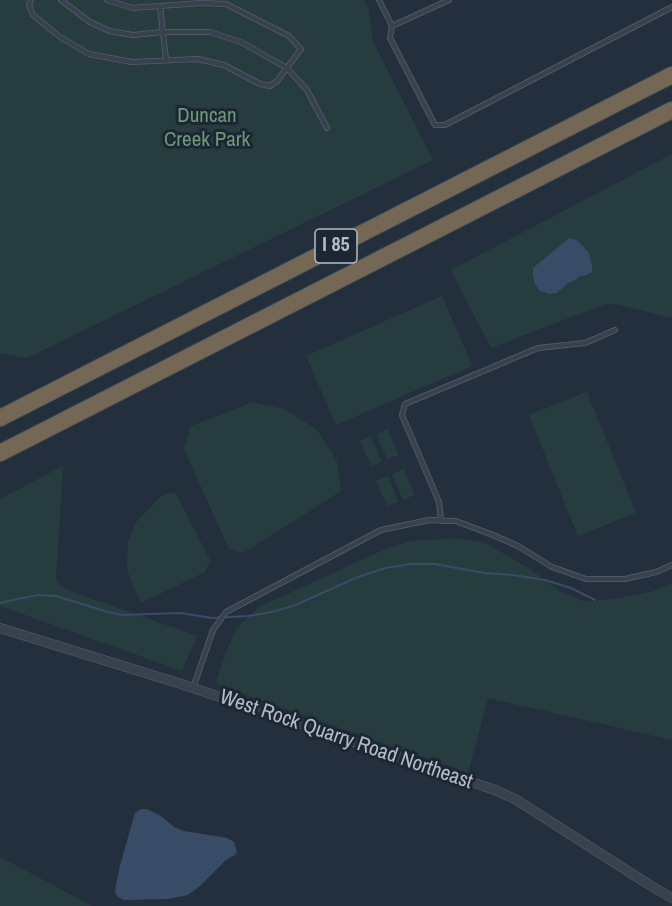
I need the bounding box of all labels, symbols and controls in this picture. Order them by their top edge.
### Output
park label: Duncan Creek Park [164,103,250,153]
road number: I 85 [315,229,357,263]
street label: West Rock Quarry Road Northeast [216,685,476,795]

